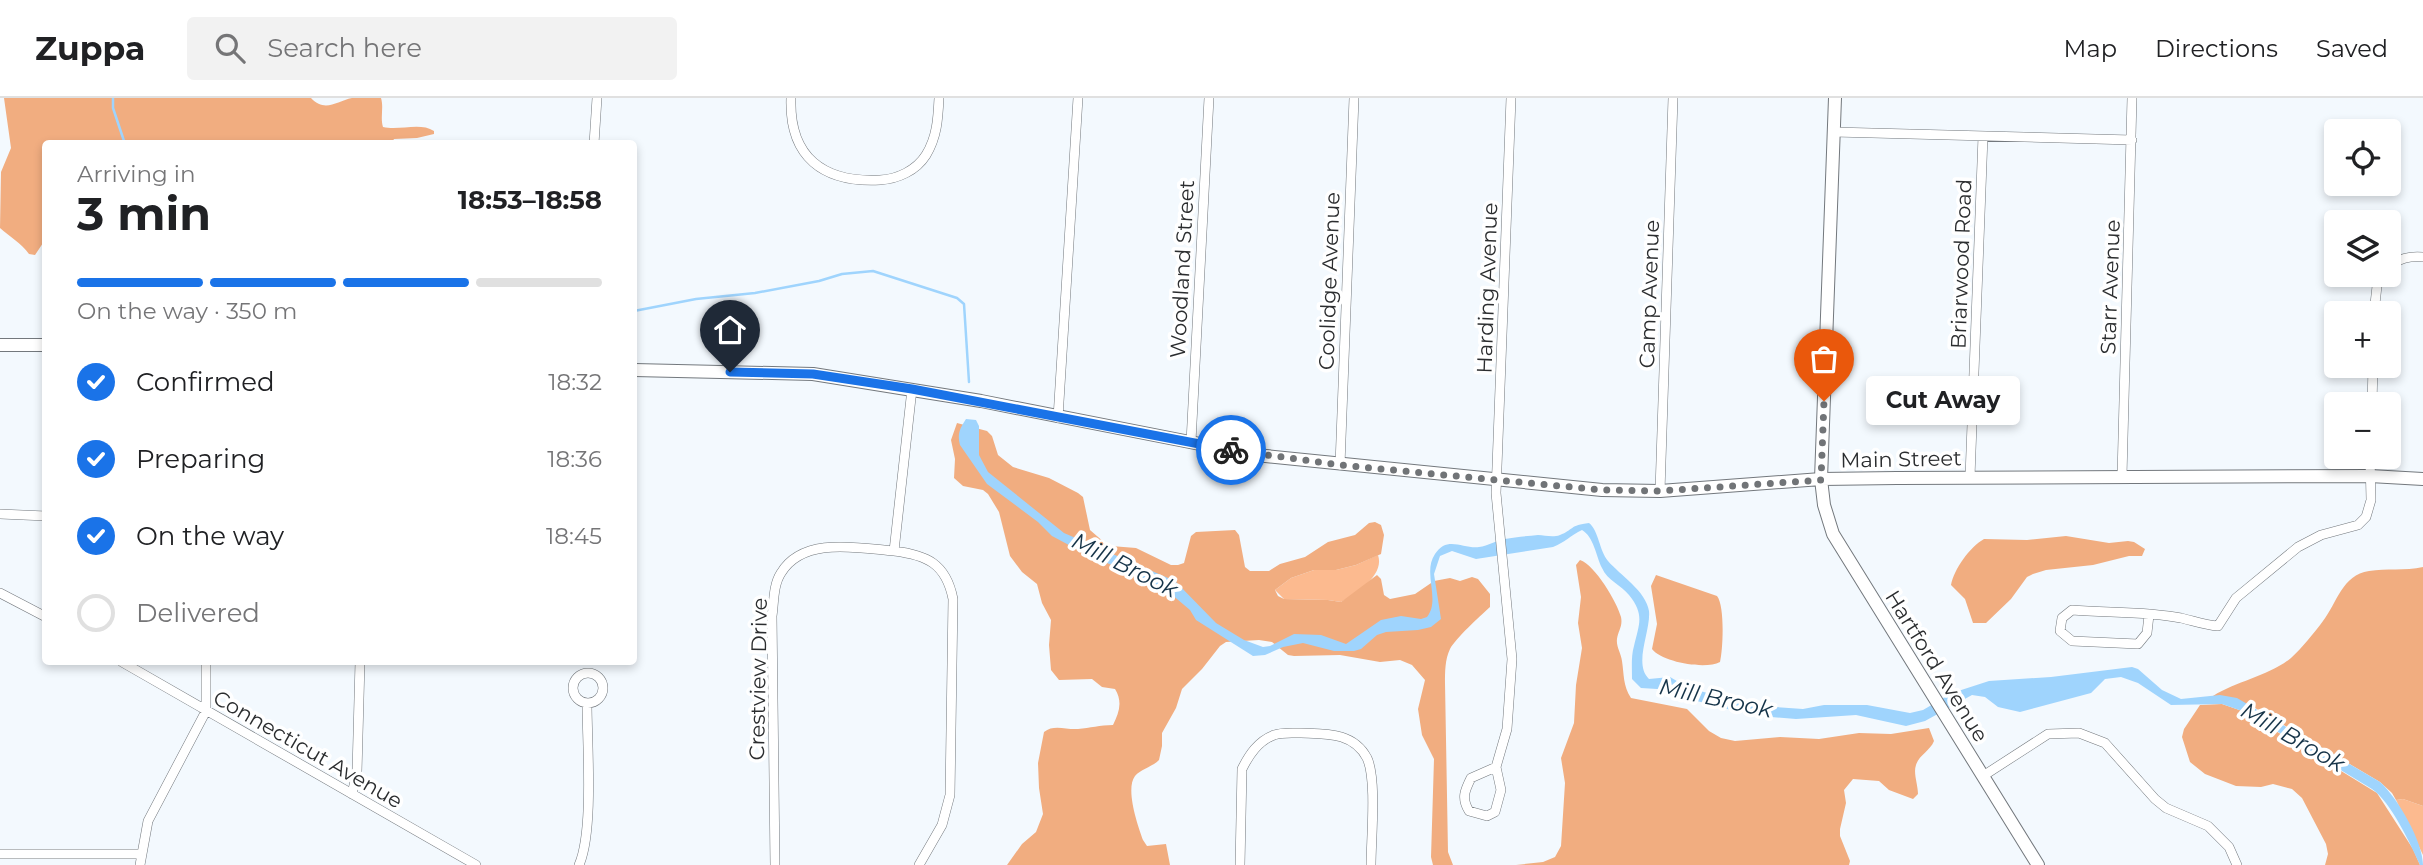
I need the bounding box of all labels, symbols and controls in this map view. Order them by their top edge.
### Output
search box [187,17,677,80]
text: Zuppa [35,28,145,68]
icon: search [211,29,249,67]
text: Search here [267,32,422,64]
text: Map [2064,34,2117,63]
text: Directions [2155,34,2278,63]
text: Saved [2316,34,2388,63]
map controls [2324,119,2401,469]
button: locate [2324,119,2401,196]
text: Arriving in [77,160,196,188]
street label: Woodland Street [1165,179,1199,359]
street label: Briarwood Road [1946,179,1976,349]
text: 18:53–18:58 [458,184,602,216]
text: 3 min [77,185,211,242]
street label: Coolidge Avenue [1313,192,1345,370]
street label: Harding Avenue [1472,202,1502,374]
button: layers [2324,210,2401,287]
street label: Camp Avenue [1634,219,1664,369]
street label: Starr Avenue [2095,219,2125,355]
text: On the way · 350 m [77,297,297,325]
pin [700,300,760,372]
button: + [2324,301,2401,378]
icon: home [711,311,749,349]
pin [1794,329,1854,401]
icon: bag [1805,340,1843,378]
icon: check [77,363,115,401]
text: Confirmed [136,366,275,398]
text: 18:32 [548,368,602,396]
callout: Cut Away [1866,376,2020,426]
text: Cut Away [1886,386,2000,414]
button: − [2324,392,2401,469]
courier [1196,415,1266,485]
icon: bike [1212,431,1250,469]
icon: check [77,440,115,478]
text: Preparing [136,443,265,475]
text: 18:36 [547,445,602,473]
street label: Main Street [1840,445,1962,473]
icon: check [77,517,115,555]
text: On the way [136,520,284,552]
text: 18:45 [546,522,602,550]
water label: Mill Brook [1067,526,1184,604]
street label: Hartford Avenue [1880,586,1994,746]
text: Delivered [136,597,260,629]
street label: Crestview Drive [744,597,772,761]
water label: Mill Brook [1657,672,1777,724]
street label: Connecticut Avenue [209,685,407,813]
water label: Mill Brook [2236,696,2351,779]

